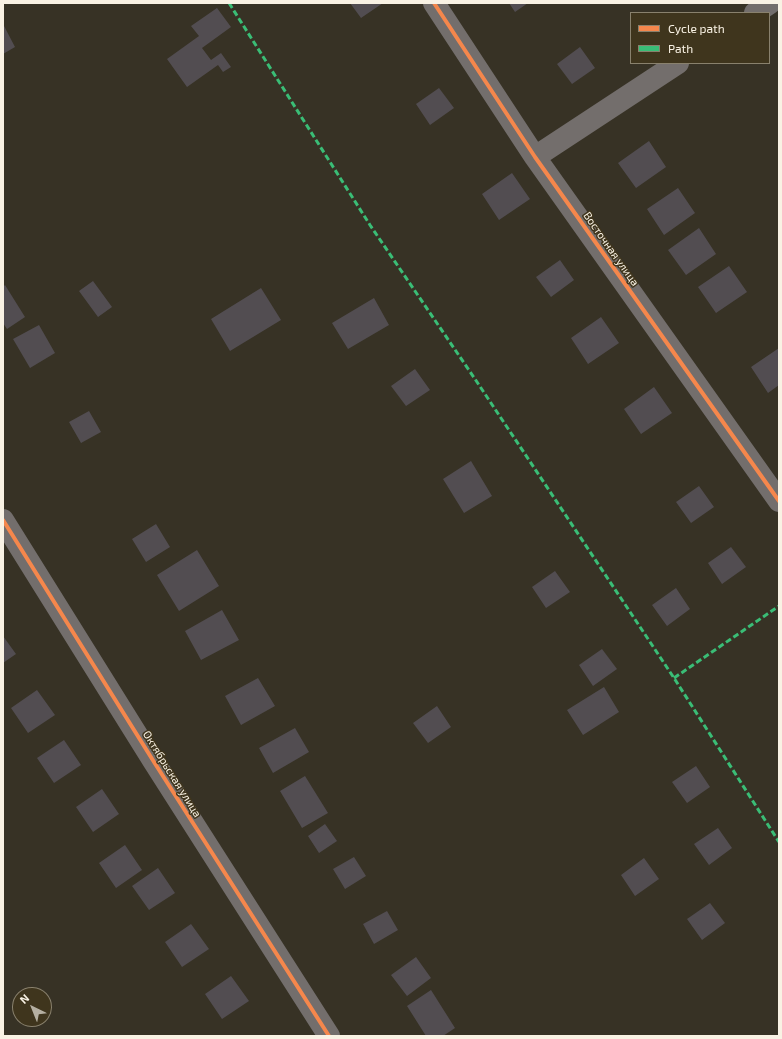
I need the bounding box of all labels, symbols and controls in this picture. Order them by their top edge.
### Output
legend [630,12,770,64]
text: Cycle path [668,21,725,35]
text: Path [668,41,693,55]
street label: Восточная улица [580,209,642,289]
street label: Октябрьская улица [140,728,204,820]
north arrow [12,987,52,1027]
text: N [17,991,31,1006]

